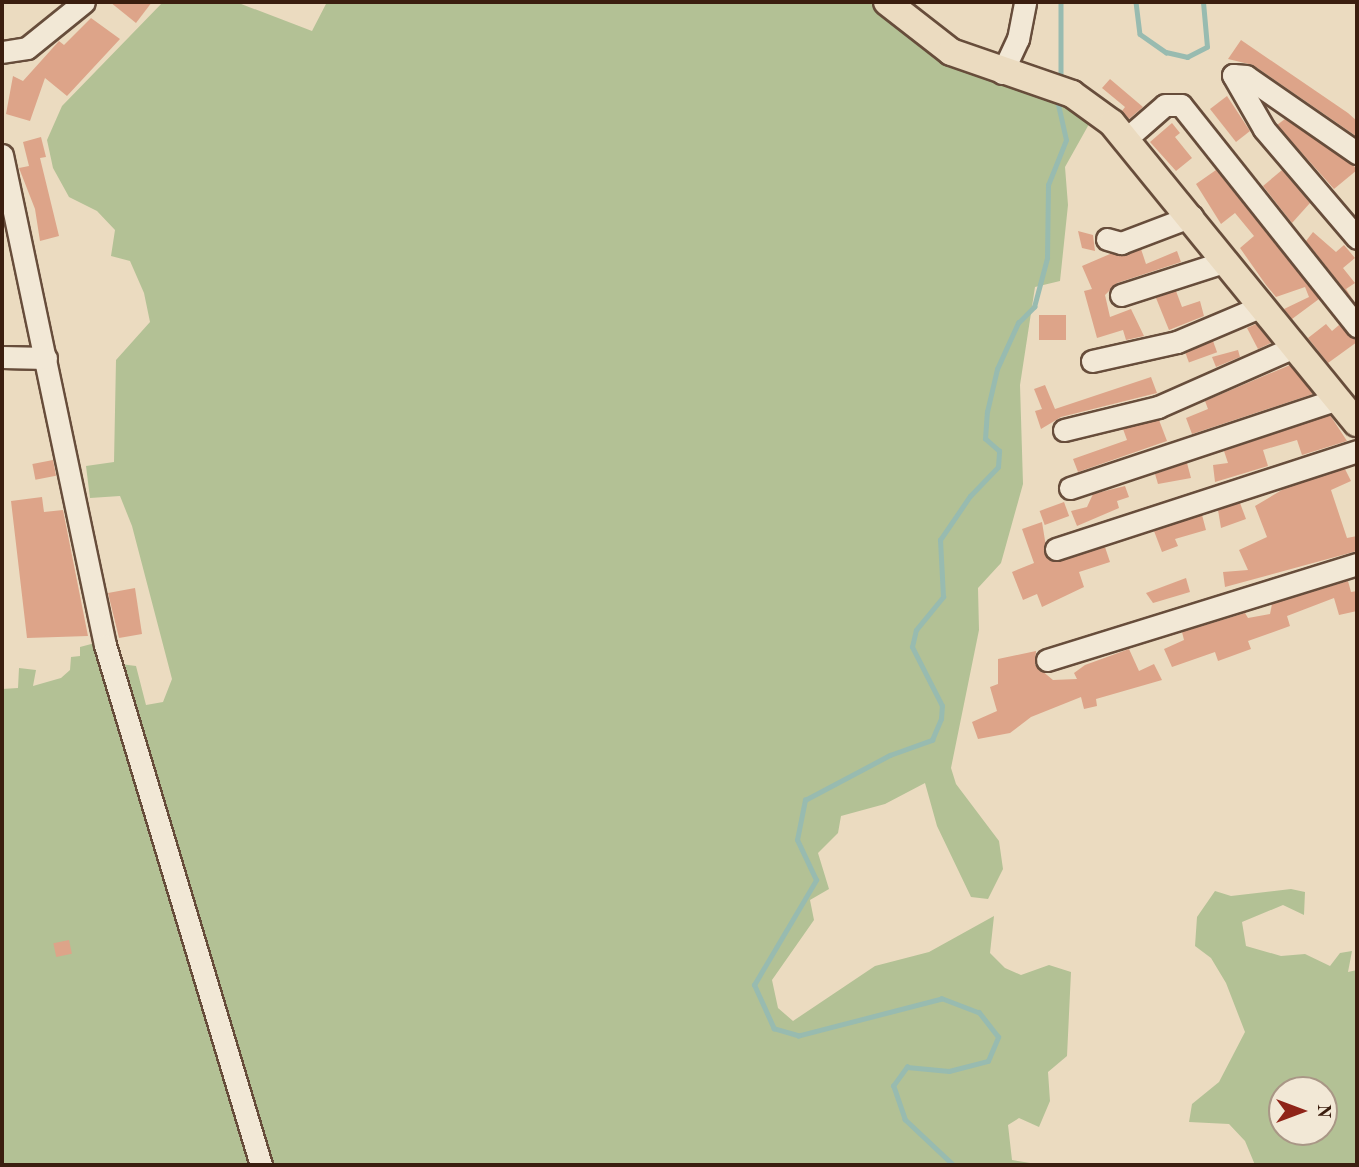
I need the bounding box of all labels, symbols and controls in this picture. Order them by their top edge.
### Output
north arrow [1268,1076,1338,1146]
text: N [1313,1104,1332,1118]

